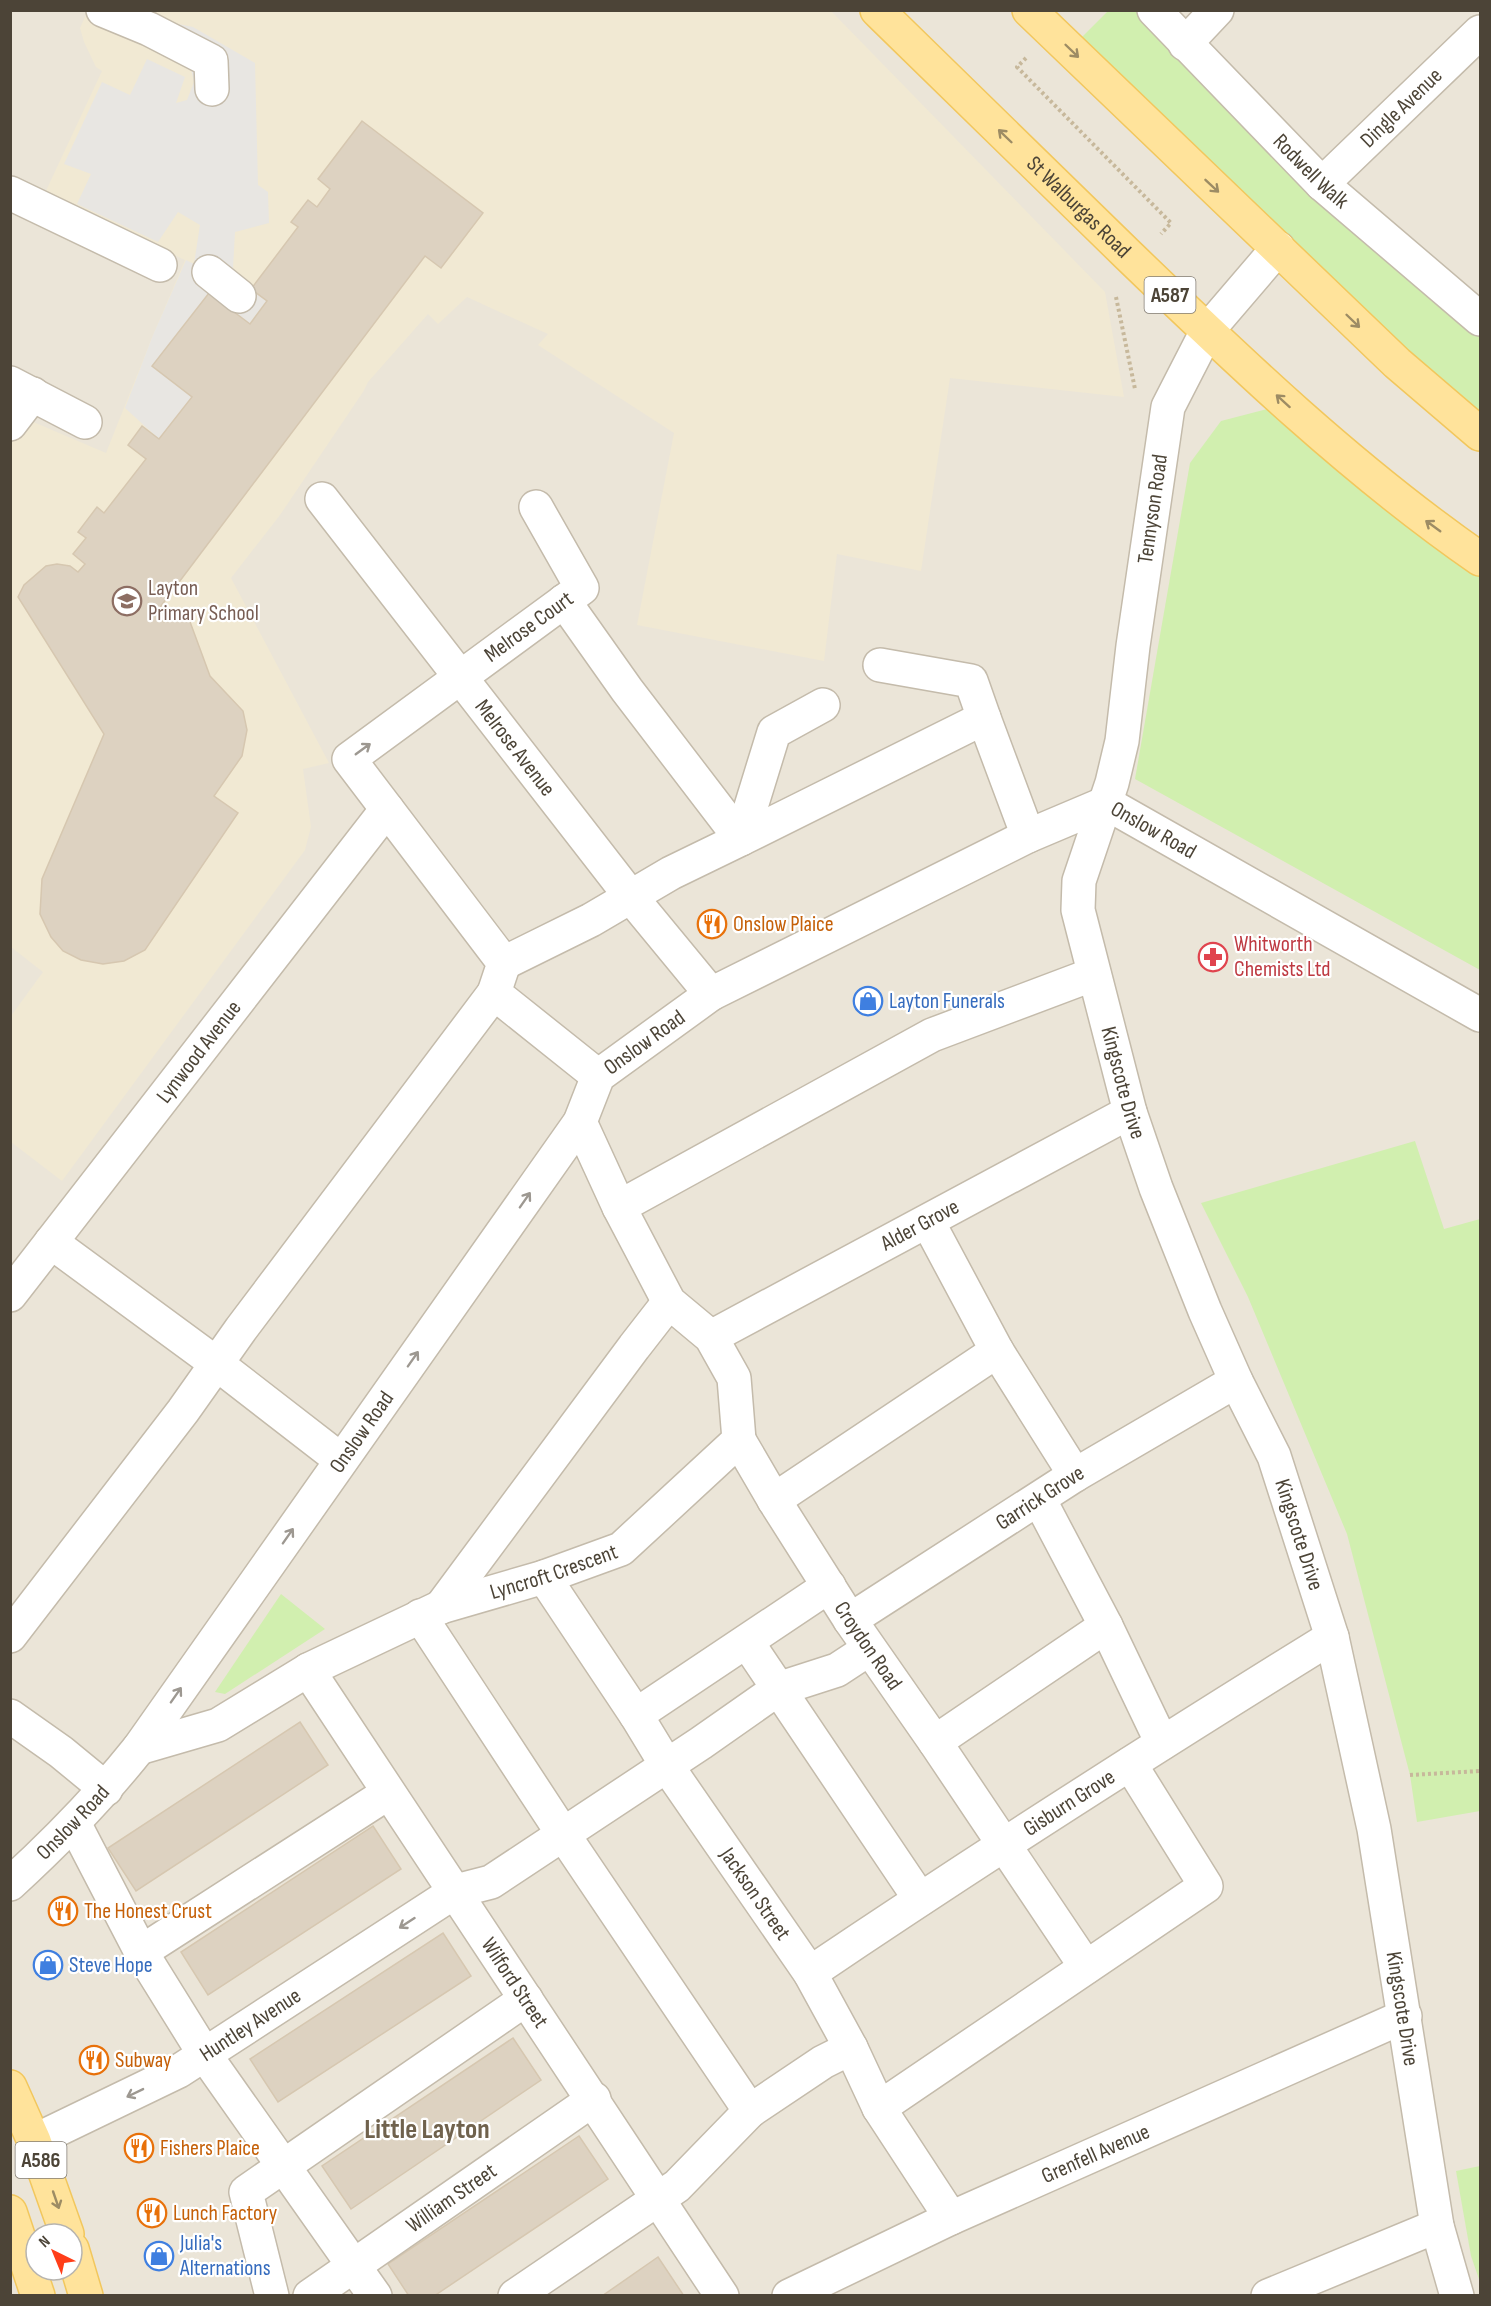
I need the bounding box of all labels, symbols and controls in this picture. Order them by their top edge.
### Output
one-way arrow [1064,43,1079,58]
street label: Dingle Avenue [1355,62,1448,153]
one-way arrow [998,128,1013,143]
street label: Rodwell Walk [1267,128,1355,215]
street label: St Walburgas Road [1021,150,1137,264]
one-way arrow [1205,179,1220,193]
road number: A587 [1144,277,1196,313]
one-way arrow [1346,313,1361,328]
one-way arrow [1276,394,1291,408]
street label: Tennyson Road [1132,453,1174,565]
one-way arrow [1425,520,1441,532]
place label: Layton Primary School [148,575,259,627]
school or university icon: Layton Primary School [111,585,143,617]
street label: Melrose Court [479,586,579,668]
street label: Melrose Avenue [469,694,561,802]
one-way arrow [354,743,370,755]
street label: Onslow Road [1106,795,1201,865]
restaurant icon: Onslow Plaice [696,908,728,940]
place label: Onslow Plaice [733,911,834,938]
place label: Whitworth Chemists Ltd [1234,931,1331,983]
pharmacy icon: Whitworth Chemists Ltd [1197,941,1229,973]
shop icon: Layton Funerals [852,985,884,1017]
place label: Layton Funerals [889,988,1005,1015]
street label: Lynwood Avenue [151,995,247,1108]
street label: Onslow Road [598,1004,690,1081]
street label: Kingscote Drive [1095,1024,1152,1143]
one-way arrow [519,1193,531,1209]
street label: Alder Grove [875,1193,964,1257]
one-way arrow [407,1352,419,1368]
street label: Onslow Road [323,1386,400,1478]
street label: Garrick Grove [991,1459,1089,1536]
street label: Kingscote Drive [1269,1476,1330,1594]
one-way arrow [282,1528,294,1544]
street label: Lyncroft Crescent [487,1538,622,1606]
street label: Croydon Road [828,1596,908,1695]
one-way arrow [170,1688,182,1704]
street label: Gisburn Grove [1018,1763,1120,1842]
street label: Onslow Road [31,1779,115,1866]
street label: Jackson Street [713,1842,797,1946]
restaurant icon: The Honest Crust [47,1895,79,1927]
place label: The Honest Crust [84,1898,212,1925]
one-way arrow [399,1917,416,1929]
street label: Wilford Street [475,1933,555,2033]
shop icon: Steve Hope [32,1949,64,1981]
street label: Kingscote Drive [1380,1950,1425,2068]
place label: Steve Hope [69,1952,153,1979]
street label: Huntley Avenue [195,1982,306,2067]
restaurant icon: Subway [78,2044,110,2076]
place label: Subway [115,2047,172,2074]
one-way arrow [126,2087,144,2099]
district label: Little Layton [364,2113,490,2146]
street label: Grenfell Avenue [1037,2118,1154,2190]
restaurant icon: Fishers Plaice [123,2132,155,2164]
place label: Fishers Plaice [160,2135,260,2162]
road number: A586 [15,2142,66,2178]
street label: William Street [401,2157,502,2239]
one-way arrow [52,2190,63,2209]
restaurant icon: Lunch Factory [136,2197,168,2229]
place label: Lunch Factory [173,2200,278,2227]
north arrow [24,2222,84,2282]
place label: Julia's Alternations [179,2230,271,2282]
text: N [35,2232,54,2252]
shop icon: Julia's Alternations [143,2240,175,2272]

